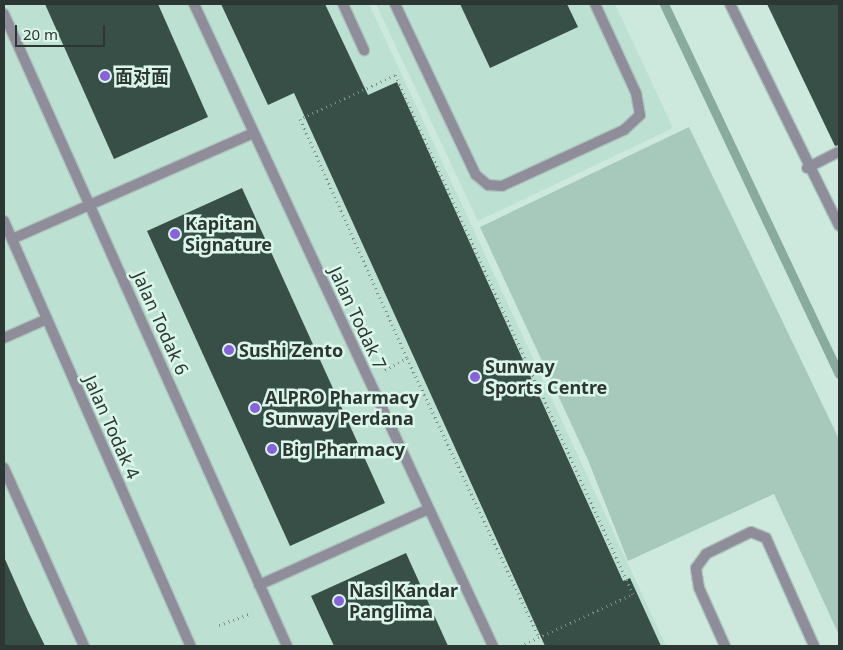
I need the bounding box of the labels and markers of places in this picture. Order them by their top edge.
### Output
place label: 面对面 [115,65,169,87]
marker: 面对面 [99,70,111,82]
place label: Kapitan Signature [185,213,272,255]
marker: Kapitan Signature [169,228,181,240]
place label: Sushi Zento [239,339,343,361]
marker: Sushi Zento [223,344,235,356]
place label: Sunway Sports Centre [485,356,607,398]
marker: Sunway Sports Centre [469,371,481,383]
place label: ALPRO Pharmacy Sunway Perdana [265,387,419,429]
marker: ALPRO Pharmacy Sunway Perdana [249,402,261,414]
place label: Big Pharmacy [282,438,405,460]
marker: Big Pharmacy [266,443,278,455]
place label: Nasi Kandar Panglima [349,580,458,622]
marker: Nasi Kandar Panglima [333,595,345,607]

